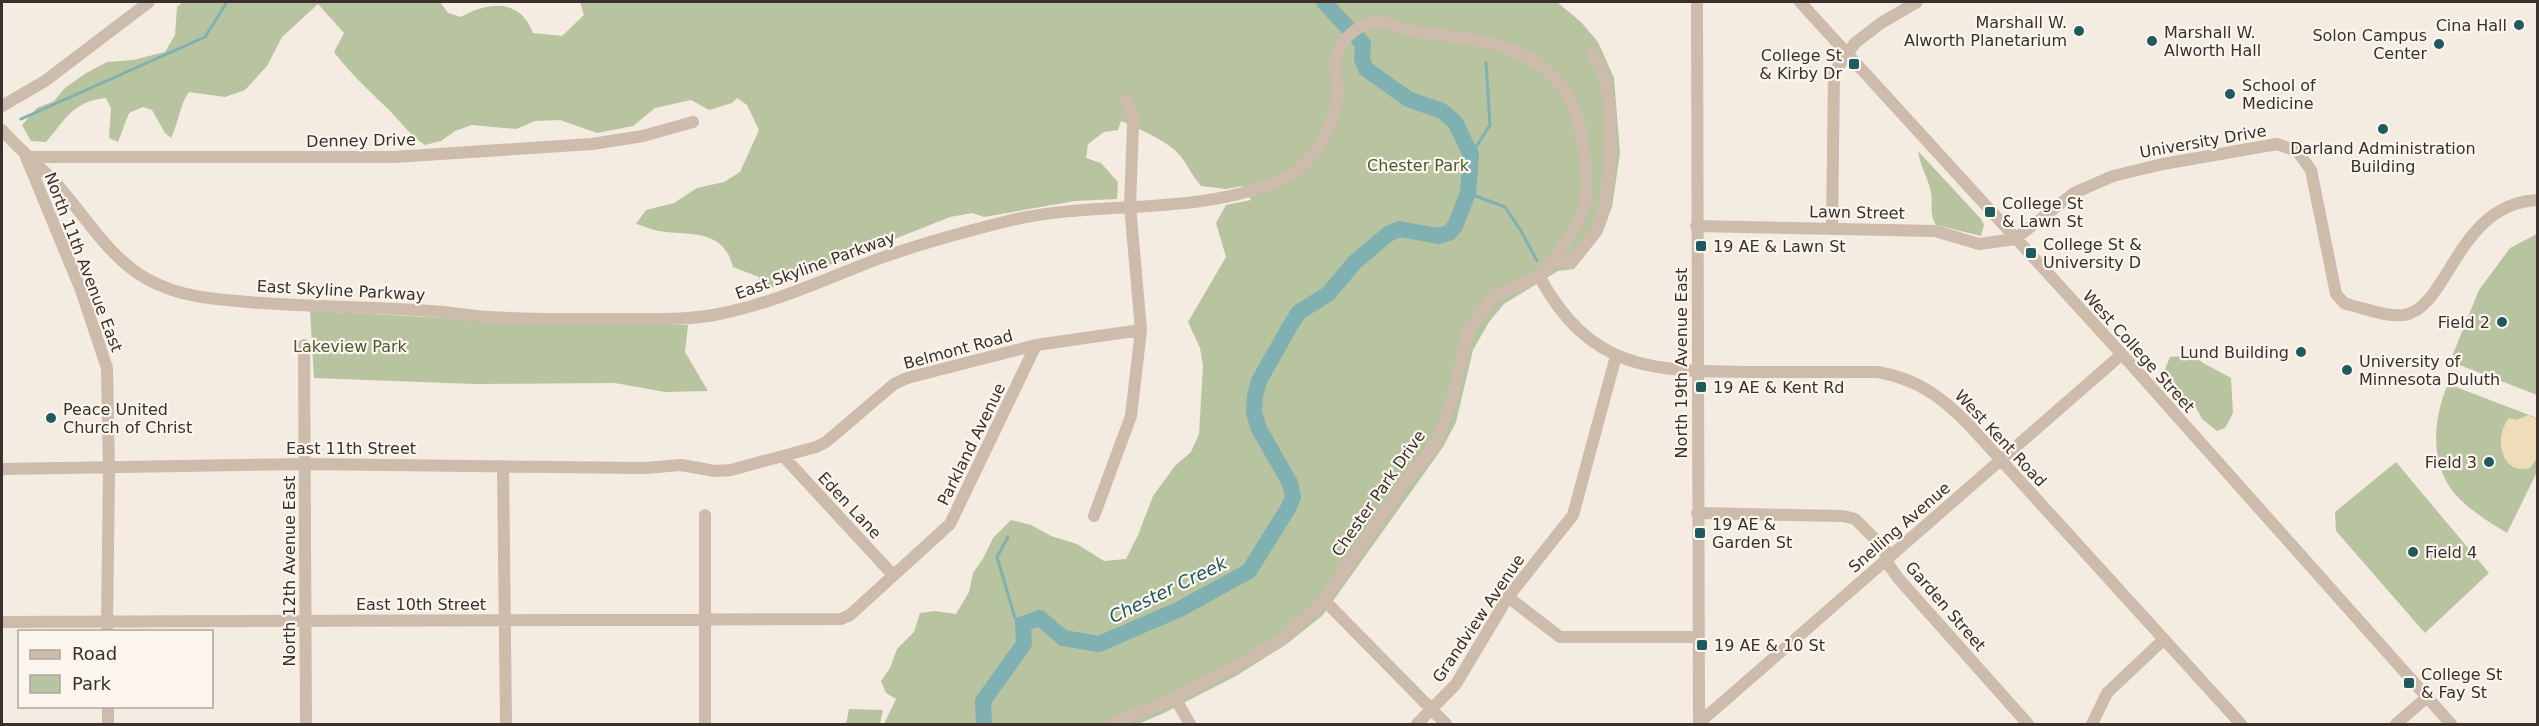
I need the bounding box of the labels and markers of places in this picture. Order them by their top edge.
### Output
place label: Marshall W. Alworth Planetarium [1904,13,2067,50]
place label: Cina Hall [2436,16,2507,35]
marker: Cina Hall [2512,18,2526,32]
place label: Marshall W. Alworth Hall [2164,23,2261,60]
marker: Marshall W. Alworth Planetarium [2072,24,2086,38]
place label: Solon Campus Center [2312,26,2427,63]
marker: Marshall W. Alworth Hall [2145,34,2159,48]
marker: Solon Campus Center [2432,37,2446,51]
place label: College St & Kirby Dr [1759,46,1842,83]
marker: College St & Kirby Dr [1847,57,1861,71]
place label: School of Medicine [2242,76,2316,113]
marker: School of Medicine [2223,87,2237,101]
marker: Darland Administration Building [2376,122,2390,136]
place label: Darland Administration Building [2290,139,2476,176]
place label: College St & Lawn St [2002,194,2083,231]
marker: College St & Lawn St [1983,205,1997,219]
place label: College St & University D [2043,235,2142,272]
place label: 19 AE & Lawn St [1713,237,1846,256]
marker: 19 AE & Lawn St [1694,239,1708,253]
marker: College St & University D [2024,246,2038,260]
place label: Field 2 [2438,313,2490,332]
marker: Field 2 [2495,315,2509,329]
place label: Lund Building [2180,343,2289,362]
marker: Lund Building [2294,345,2308,359]
place label: University of Minnesota Duluth [2359,352,2500,389]
marker: University of Minnesota Duluth [2340,363,2354,377]
place label: 19 AE & Kent Rd [1713,378,1844,397]
marker: 19 AE & Kent Rd [1694,380,1708,394]
place label: Peace United Church of Christ [63,400,192,437]
marker: Peace United Church of Christ [44,411,58,425]
place label: Field 3 [2425,453,2477,472]
marker: Field 3 [2482,455,2496,469]
place label: 19 AE & Garden St [1712,515,1792,552]
marker: 19 AE & Garden St [1693,526,1707,540]
place label: Field 4 [2425,543,2477,562]
marker: Field 4 [2406,545,2420,559]
place label: 19 AE & 10 St [1714,636,1825,655]
marker: 19 AE & 10 St [1695,638,1709,652]
place label: College St & Fay St [2421,665,2502,702]
marker: College St & Fay St [2402,676,2416,690]

